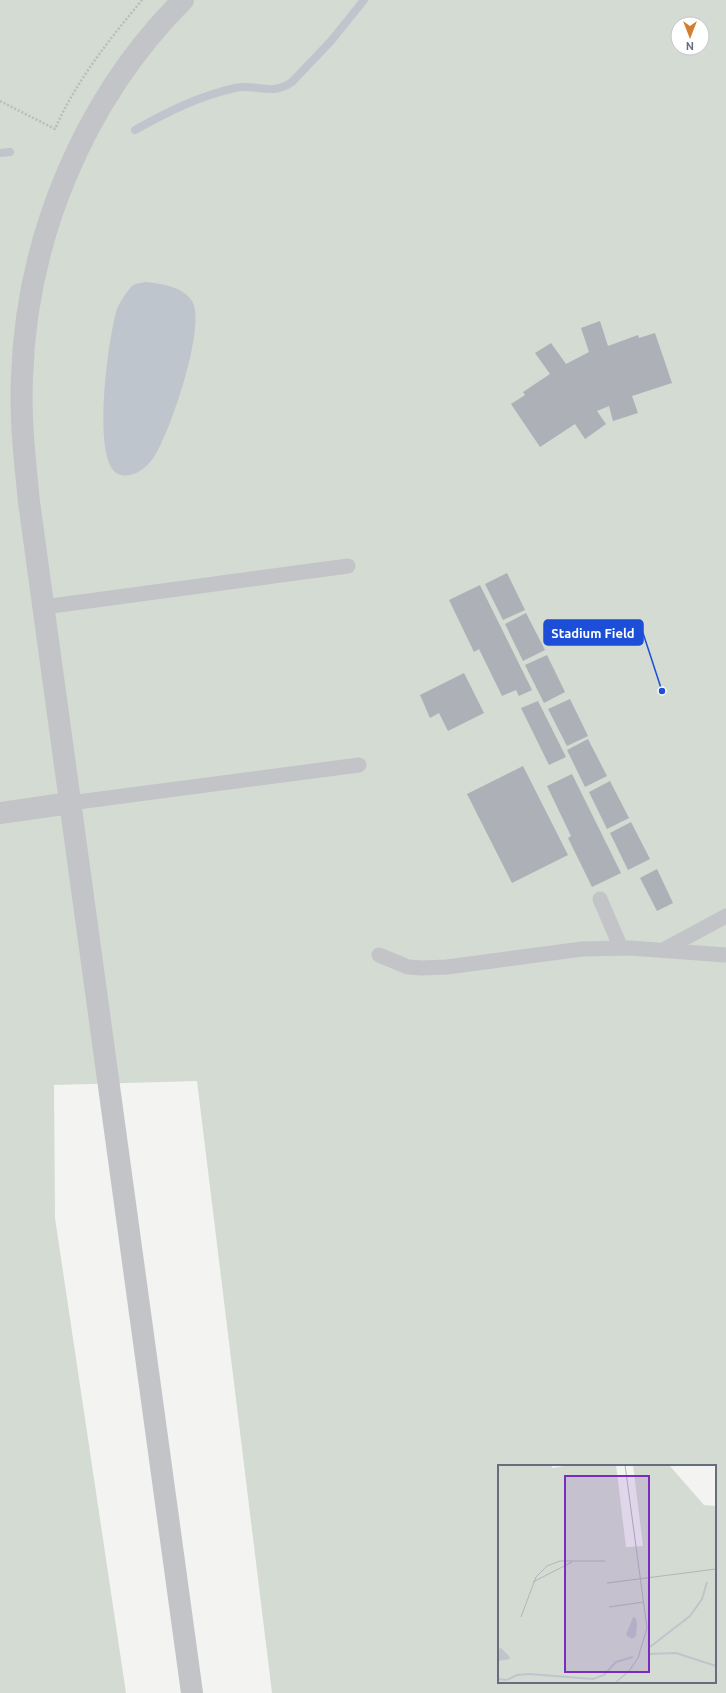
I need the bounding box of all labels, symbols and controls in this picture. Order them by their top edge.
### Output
north arrow [670,16,710,56]
text: N [686,40,694,52]
callout: Stadium Field [544,620,643,645]
text: Stadium Field [551,626,635,640]
inset map [498,1465,716,1683]

